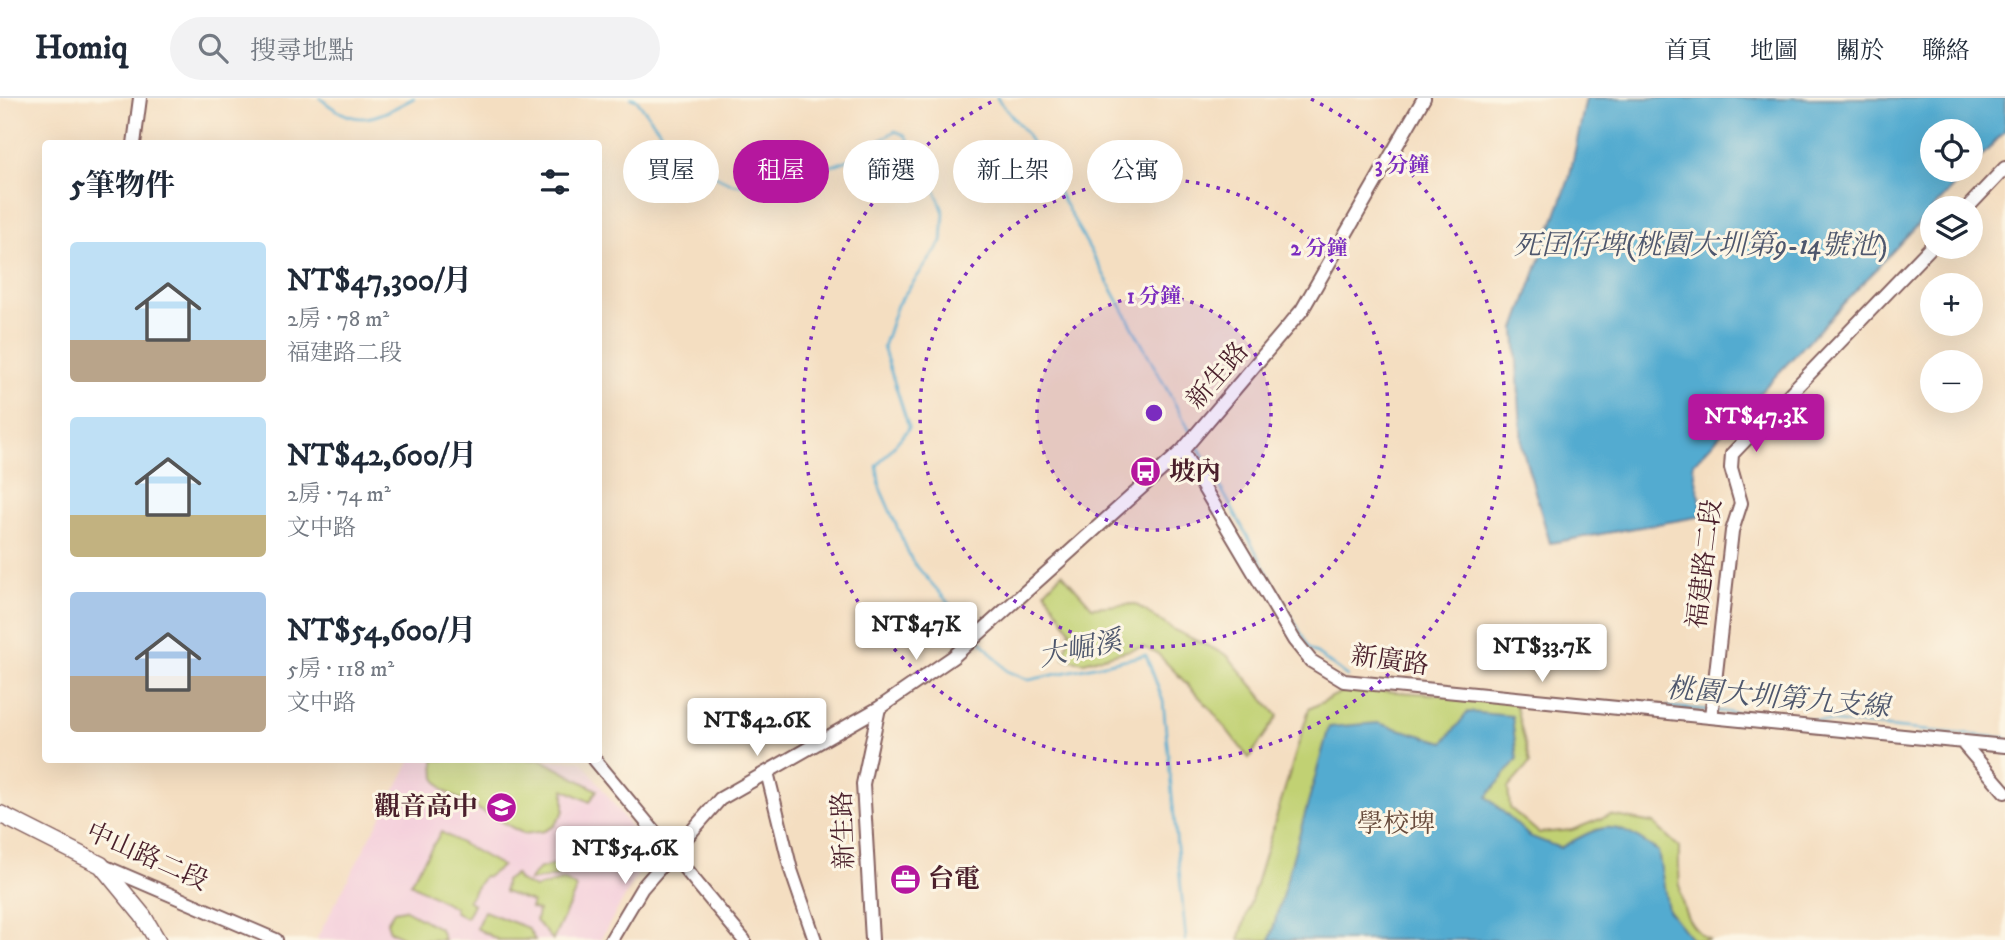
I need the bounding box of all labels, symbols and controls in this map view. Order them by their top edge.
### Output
search box [170,17,660,80]
text: Homiq [35,28,128,69]
icon: search [194,29,232,67]
text: 搜尋地點 [250,35,354,68]
text: 首頁 [1664,36,1712,66]
text: 地圖 [1750,36,1798,66]
text: 關於 [1836,36,1884,66]
text: 聯絡 [1922,36,1970,66]
map controls [1920,119,1983,413]
button: locate [1920,119,1983,182]
chip: 買屋 [623,140,719,203]
chip: 租屋 [733,140,829,203]
chip: 篩選 [843,140,939,203]
chip: 新上架 [953,140,1073,203]
chip: 公寓 [1087,140,1183,203]
text: 3 分鐘 [1375,153,1429,179]
icon: filters [536,163,574,201]
text: 5筆物件 [70,168,175,205]
button: layers [1920,196,1983,259]
water label: 死囝仔埤(桃園大圳第9-14號池) [1513,228,1887,263]
text: 2 分鐘 [1291,236,1347,262]
text: NT$47,300/月 [287,263,472,300]
icon: home [126,270,210,354]
button: + [1920,273,1983,336]
text: 1 分鐘 [1127,284,1181,310]
text: 2房 · 78 m² [287,305,389,334]
street label: 新生路 [1180,336,1256,416]
text: 福建路二段 [287,339,402,368]
button: − [1920,350,1983,413]
pin: NT$47.3K [1684,394,1828,454]
centre of rings [1142,401,1166,425]
text: NT$47.3K [1704,402,1808,431]
text: NT$42,600/月 [287,438,477,475]
icon: home [126,445,210,529]
bus stop icon: 坡內 [1129,455,1163,489]
place label: 坡內 [1169,456,1221,489]
text: 2房 · 74 m² [287,480,391,509]
street label: 福建路二段 [1681,497,1729,631]
text: 文中路 [287,514,356,543]
pin: NT$47K [859,602,973,662]
text: NT$47K [871,610,961,639]
text: NT$54,600/月 [287,613,476,650]
icon: home [126,620,210,704]
water label: 大崛溪 [1035,623,1128,675]
pin: NT$33.7K [1470,624,1614,684]
text: NT$33.7K [1493,632,1591,661]
street label: 新廣路 [1349,639,1431,683]
text: 5房 · 118 m² [287,655,394,684]
water label: 桃園大圳第九支線 [1665,671,1894,725]
text: 文中路 [287,689,356,718]
pin: NT$42.6K [685,698,829,758]
text: NT$42.6K [703,706,811,735]
school or university icon: 觀音高中 [484,790,518,824]
street label: 新生路 [826,790,862,870]
place label: 觀音高中 [374,791,478,824]
park label: 學校埤 [1357,808,1435,841]
street label: 中山路二段 [81,815,213,899]
pin: NT$54.6K [553,826,697,886]
text: NT$54.6K [572,834,678,863]
office icon: 台電 [888,862,922,896]
place label: 台電 [928,863,980,896]

